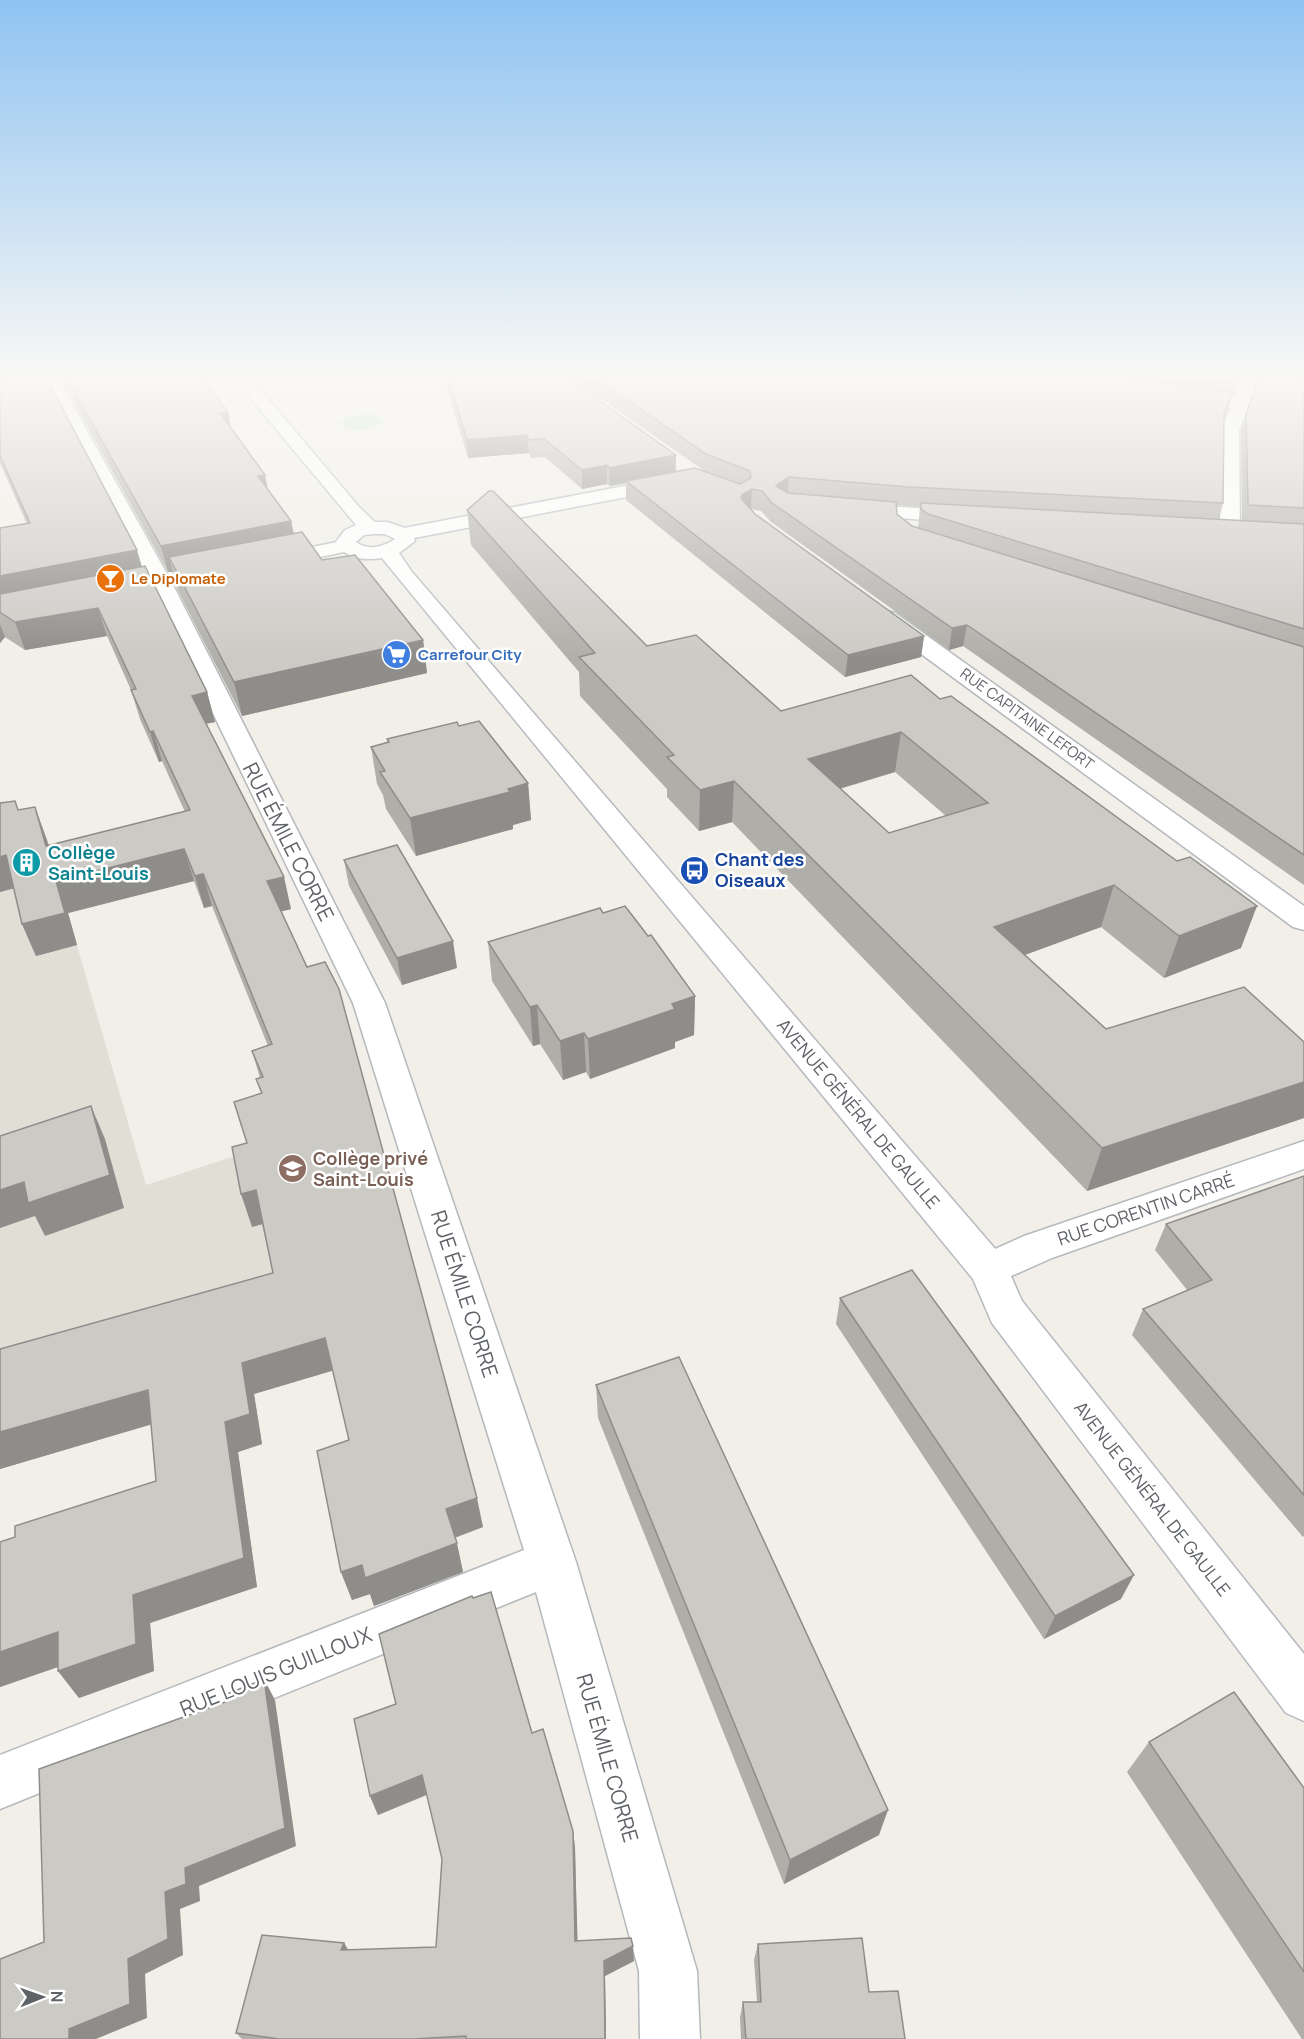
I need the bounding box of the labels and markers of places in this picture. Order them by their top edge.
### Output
bar icon: Le Diplomate [94,563,126,595]
place label: Le Diplomate [131,568,226,589]
supermarket icon: Carrefour City [381,639,413,671]
place label: Carrefour City [418,644,522,665]
place label: Collège Saint-Louis [48,840,149,885]
building icon: Collège Saint-Louis [11,847,43,879]
place label: Chant des Oiseaux [715,847,805,892]
bus stop icon: Chant des Oiseaux [678,854,710,886]
place label: Collège privé Saint-Louis [313,1146,428,1191]
school or university icon: Collège privé Saint-Louis [276,1153,308,1185]

